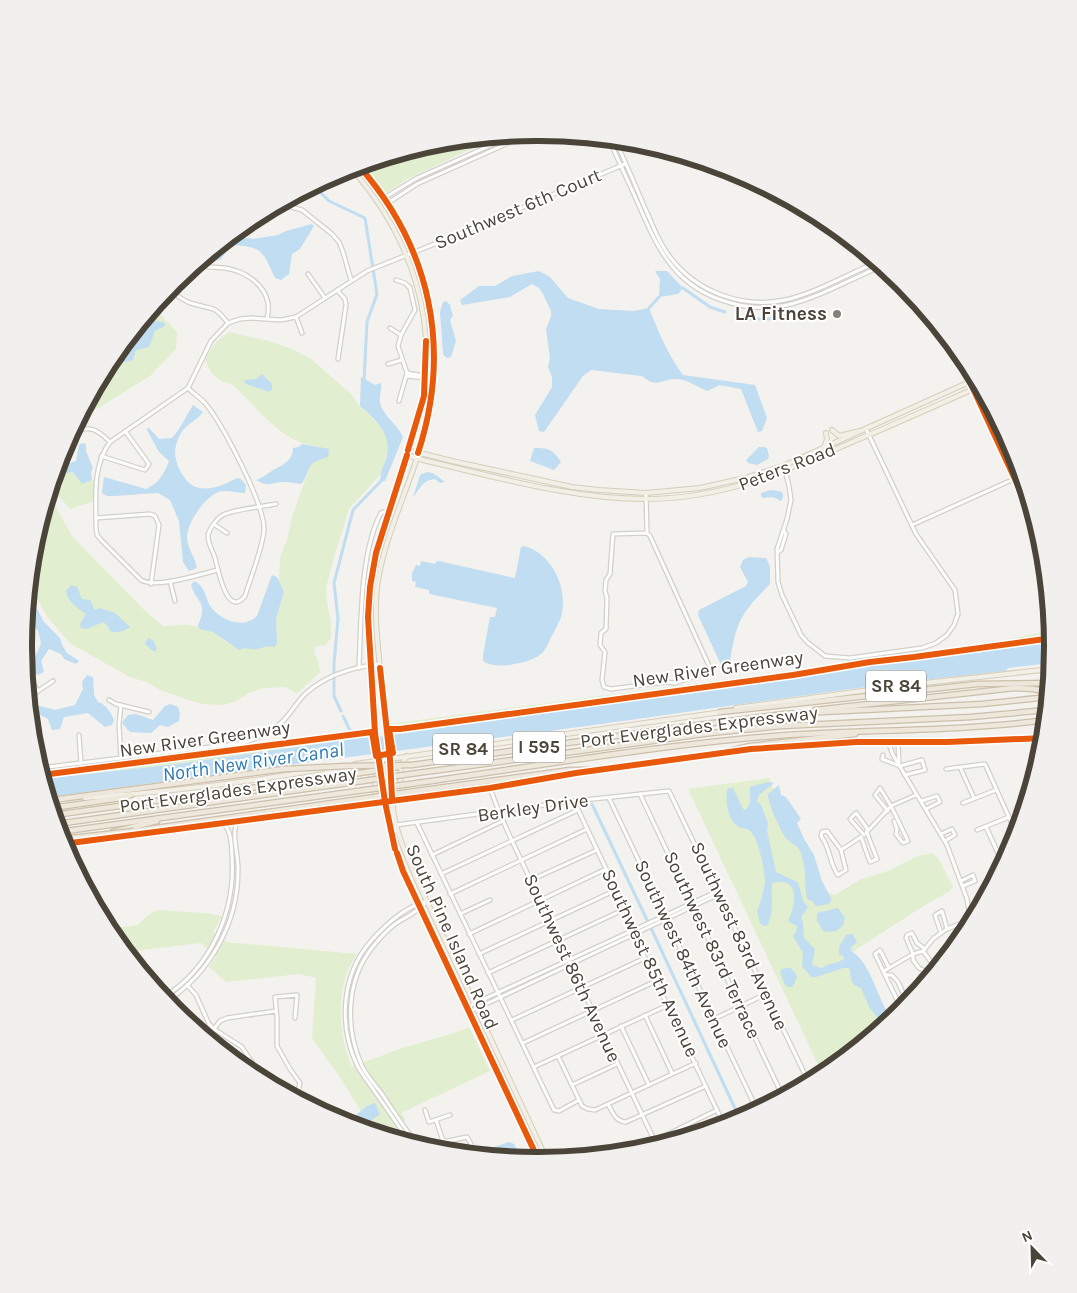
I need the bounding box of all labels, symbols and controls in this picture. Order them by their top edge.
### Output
street label: Southwest 6th Court [431,164,605,254]
place label: LA Fitness [735,303,827,325]
marker: LA Fitness [831,308,843,320]
street label: Peters Road [735,438,839,496]
street label: New River Greenway [631,646,805,692]
road number: SR 84 [866,670,926,701]
street label: Port Everglades Expressway [579,701,819,752]
street label: New River Greenway [118,716,292,762]
road number: I 595 [513,732,565,762]
road number: SR 84 [433,734,493,764]
water label: North New River Canal [161,738,345,786]
street label: Port Everglades Expressway [118,762,358,818]
street label: Berkley Drive [476,789,590,827]
street label: Southwest 83rd Avenue [686,838,792,1034]
street label: South Pine Island Road [401,841,503,1033]
street label: Southwest 83rd Terrace [659,848,765,1042]
street label: Southwest 84th Avenue [630,856,736,1052]
street label: Southwest 85th Avenue [597,865,703,1061]
street label: Southwest 86th Avenue [519,870,625,1066]
north arrow [1007,1223,1057,1273]
text: N [1019,1227,1035,1246]

